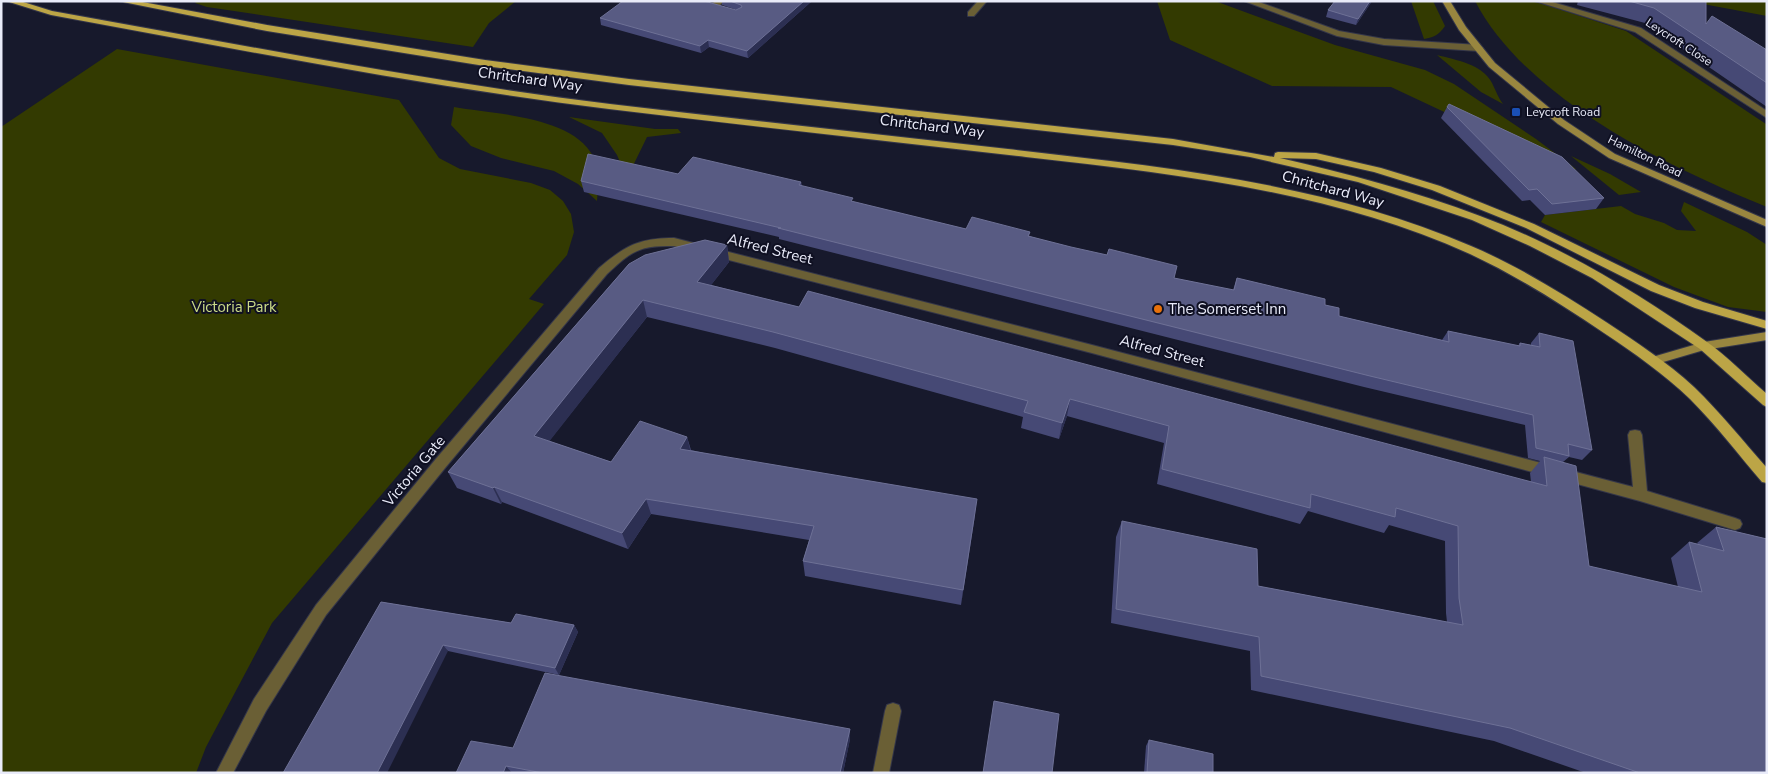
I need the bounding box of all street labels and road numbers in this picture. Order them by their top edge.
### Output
street label: Leycroft Close [1643,14,1715,70]
street label: Chritchard Way [477,62,584,96]
street label: Chritchard Way [879,110,986,142]
street label: Hamilton Road [1605,131,1685,181]
street label: Chritchard Way [1280,166,1387,212]
street label: Alfred Street [725,229,815,269]
street label: Alfred Street [1117,330,1207,372]
street label: Victoria Gate [378,431,450,511]

